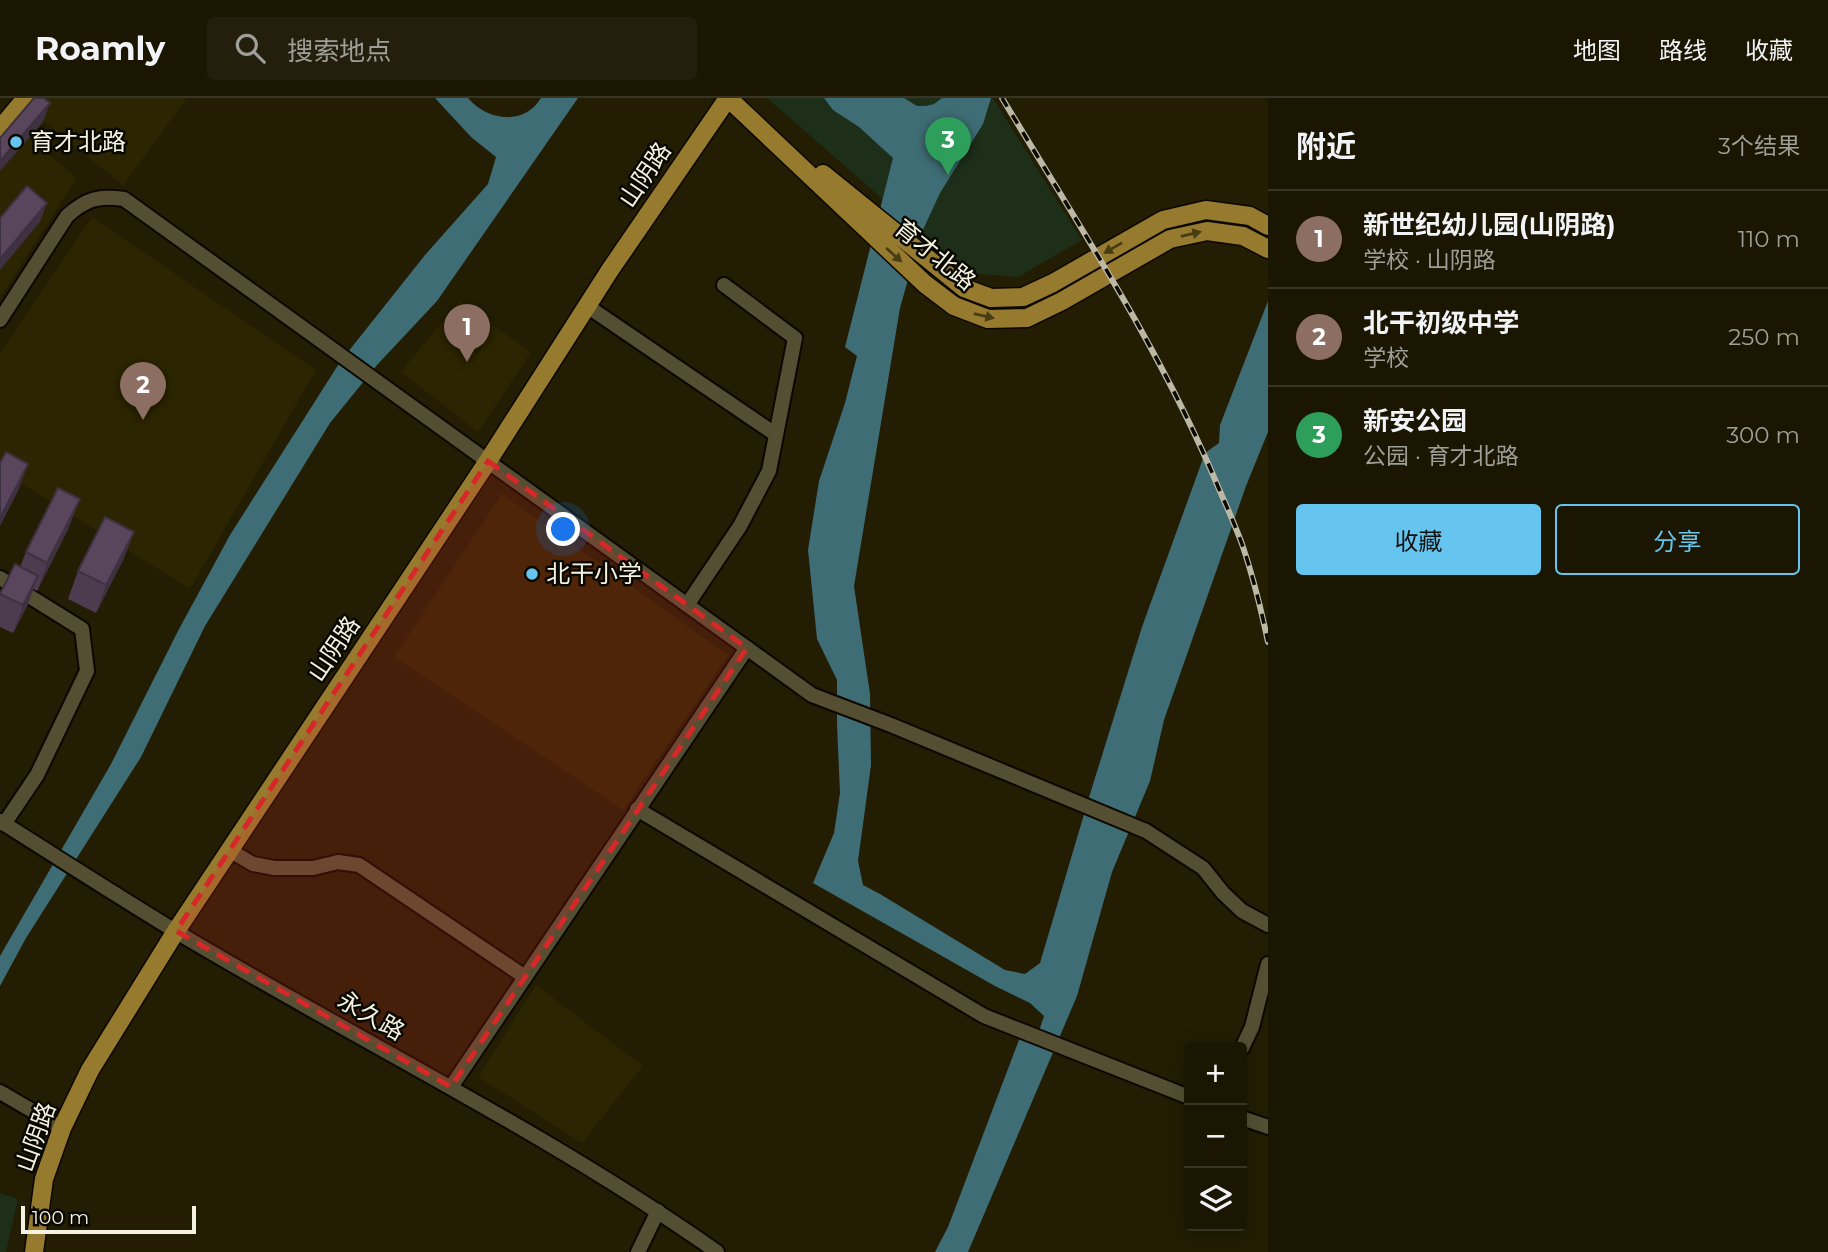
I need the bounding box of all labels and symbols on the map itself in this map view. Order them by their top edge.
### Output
pin: 3 [925,117,971,175]
place label: 育才北路 [30,127,126,156]
marker: 育才北路 [8,134,24,150]
street label: 山阴路 [612,137,677,213]
street label: 育才北路 [889,213,982,296]
one-way arrow [1180,229,1202,240]
one-way arrow [1104,242,1123,254]
one-way arrow [885,247,902,263]
pin: 1 [444,304,490,362]
one-way arrow [974,310,996,321]
pin: 2 [120,362,166,420]
your location [546,512,580,546]
place label: 北干小学 [546,559,642,588]
marker: 北干小学 [524,566,540,582]
street label: 山阴路 [301,611,366,687]
street label: 永久路 [333,985,410,1046]
street label: 山阴路 [10,1098,61,1176]
scale bar [21,1203,196,1235]

